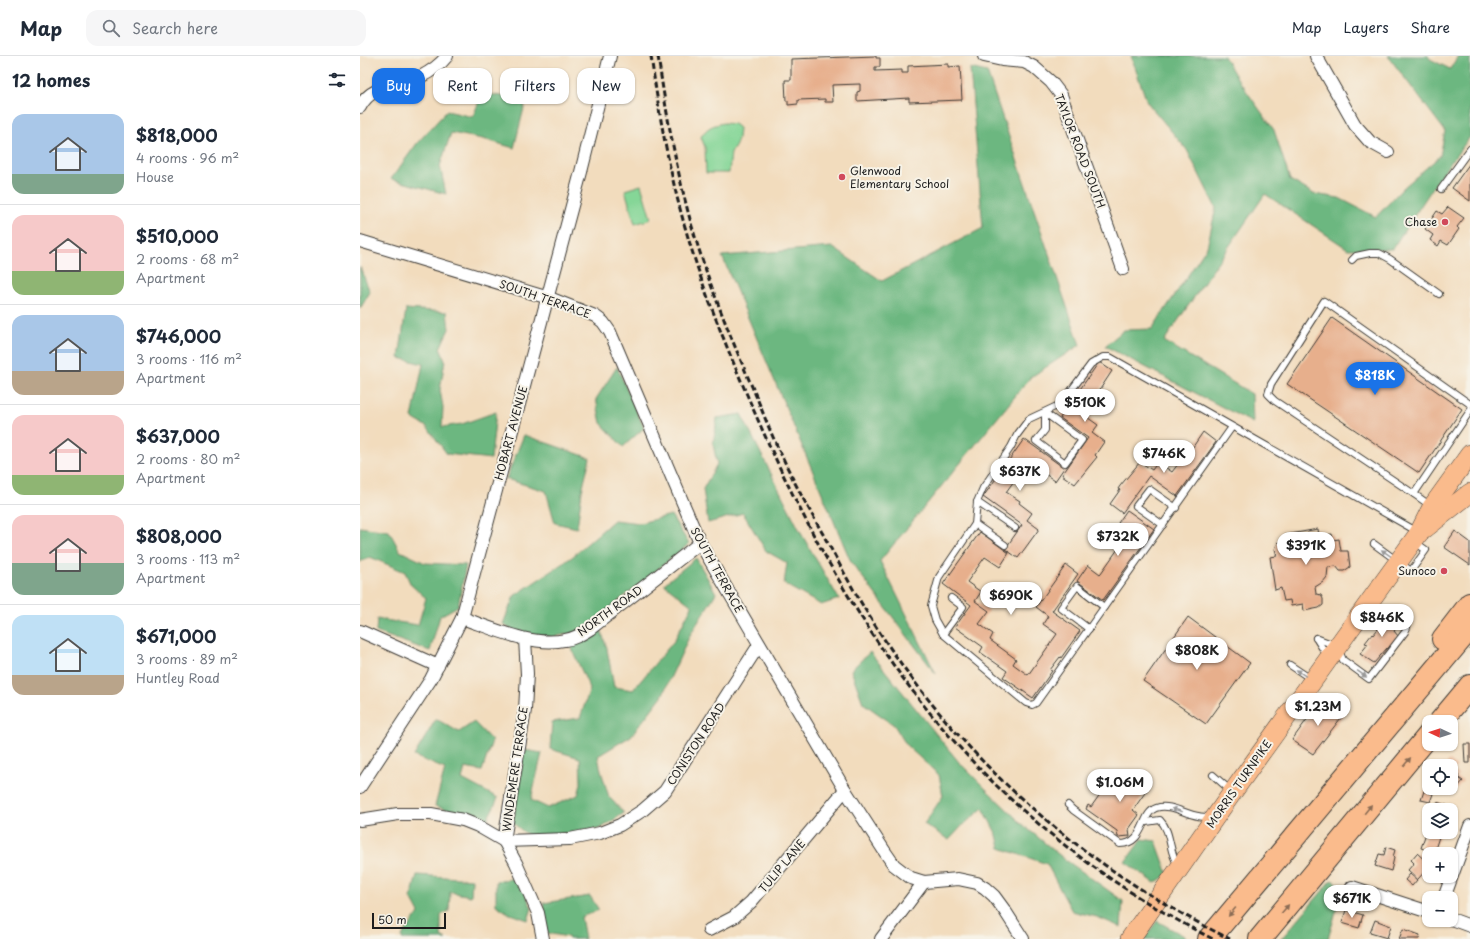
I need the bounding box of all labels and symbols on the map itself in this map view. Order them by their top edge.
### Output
street label: TAYLOR ROAD SOUTH [1051,91,1110,210]
place label: Glenwood Elementary School [850,162,949,192]
marker: Glenwood Elementary School [837,172,847,182]
place label: Chase [1405,213,1437,230]
marker: Chase [1440,217,1450,227]
street label: SOUTH TERRACE [497,275,593,322]
pin: $818K [1347,362,1403,396]
street label: HOBART AVENUE [490,383,531,482]
pin: $510K [1057,389,1113,423]
pin: $746K [1136,440,1192,474]
pin: $637K [992,458,1048,492]
pin: $732K [1090,523,1146,557]
street label: SOUTH TERRACE [687,524,748,616]
pin: $391K [1278,532,1334,566]
one-way arrow [1381,549,1391,557]
place label: Sunoco [1398,562,1436,579]
marker: Sunoco [1439,566,1449,576]
street label: NORTH ROAD [574,581,646,640]
pin: $690K [983,582,1039,616]
pin: $846K [1354,604,1410,638]
pin: $808K [1169,637,1225,671]
one-way arrow [1296,669,1306,677]
one-way arrow [1357,670,1368,678]
pin: $1.23M [1285,693,1351,727]
street label: CONISTON ROAD [662,699,729,789]
street label: WINDEMERE TERRACE [497,705,532,833]
north arrow [1422,715,1458,751]
street label: MORRIS TURNPIKE [1202,736,1275,831]
one-way arrow [1402,756,1411,767]
pin: $1.06M [1087,769,1153,803]
one-way arrow [1363,803,1372,814]
one-way arrow [1171,807,1183,813]
street label: TULIP LANE [754,835,809,896]
pin: $671K [1324,885,1380,919]
one-way arrow [1281,904,1290,914]
one-way arrow [1227,907,1236,918]
scale bar [372,911,446,930]

